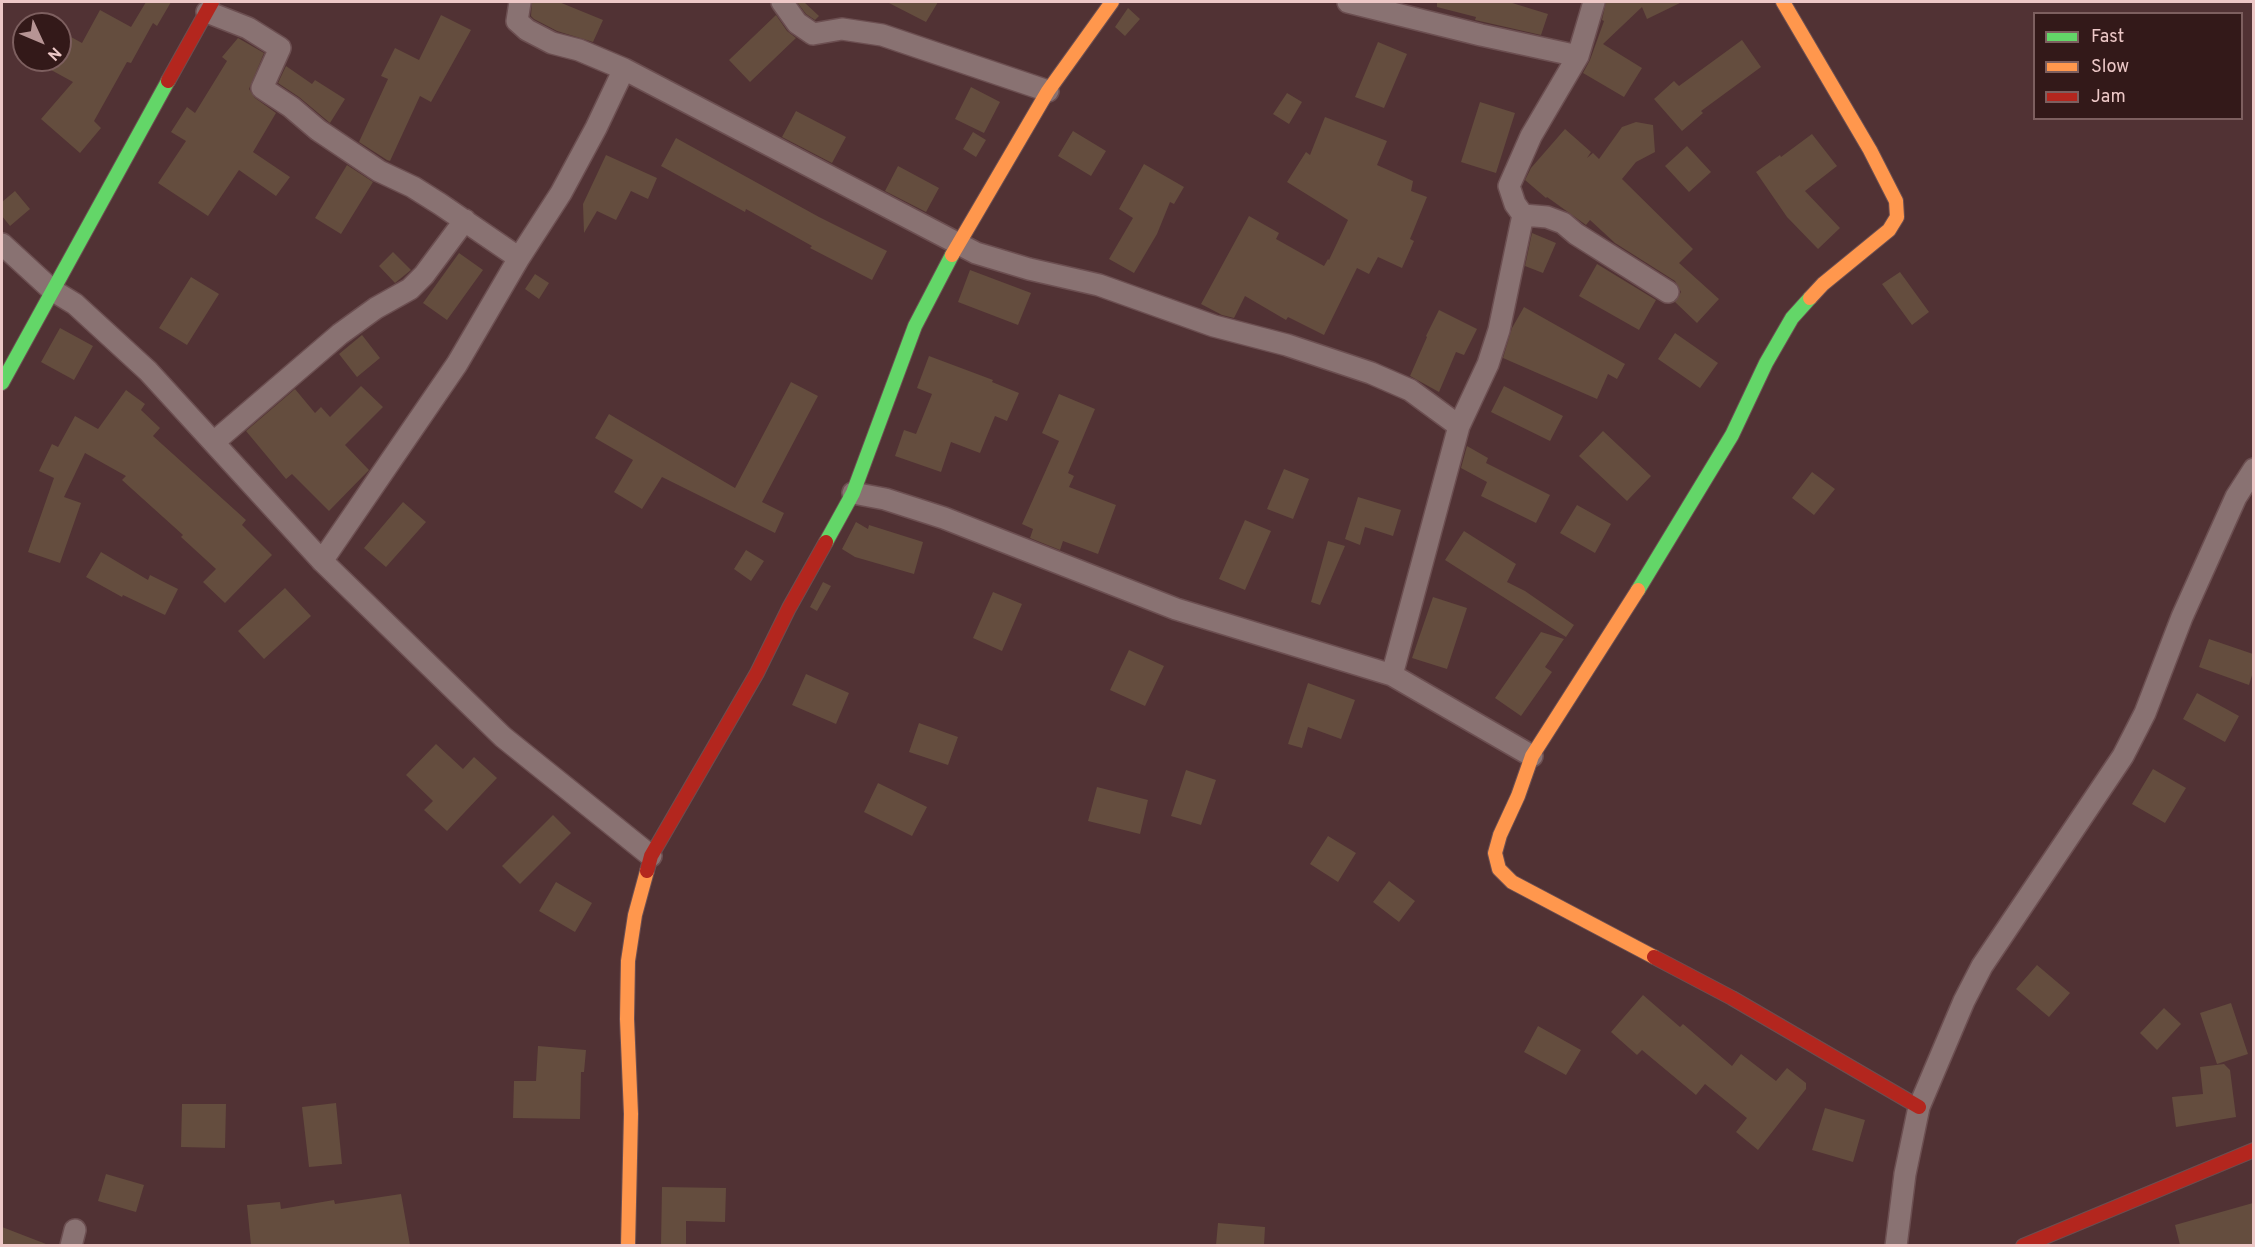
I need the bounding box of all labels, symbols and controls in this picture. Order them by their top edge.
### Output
north arrow [12,12,72,72]
legend [2033,12,2243,120]
text: Fast [2091,26,2124,49]
text: N [42,42,65,64]
text: Slow [2091,56,2129,79]
text: Jam [2091,86,2126,109]

